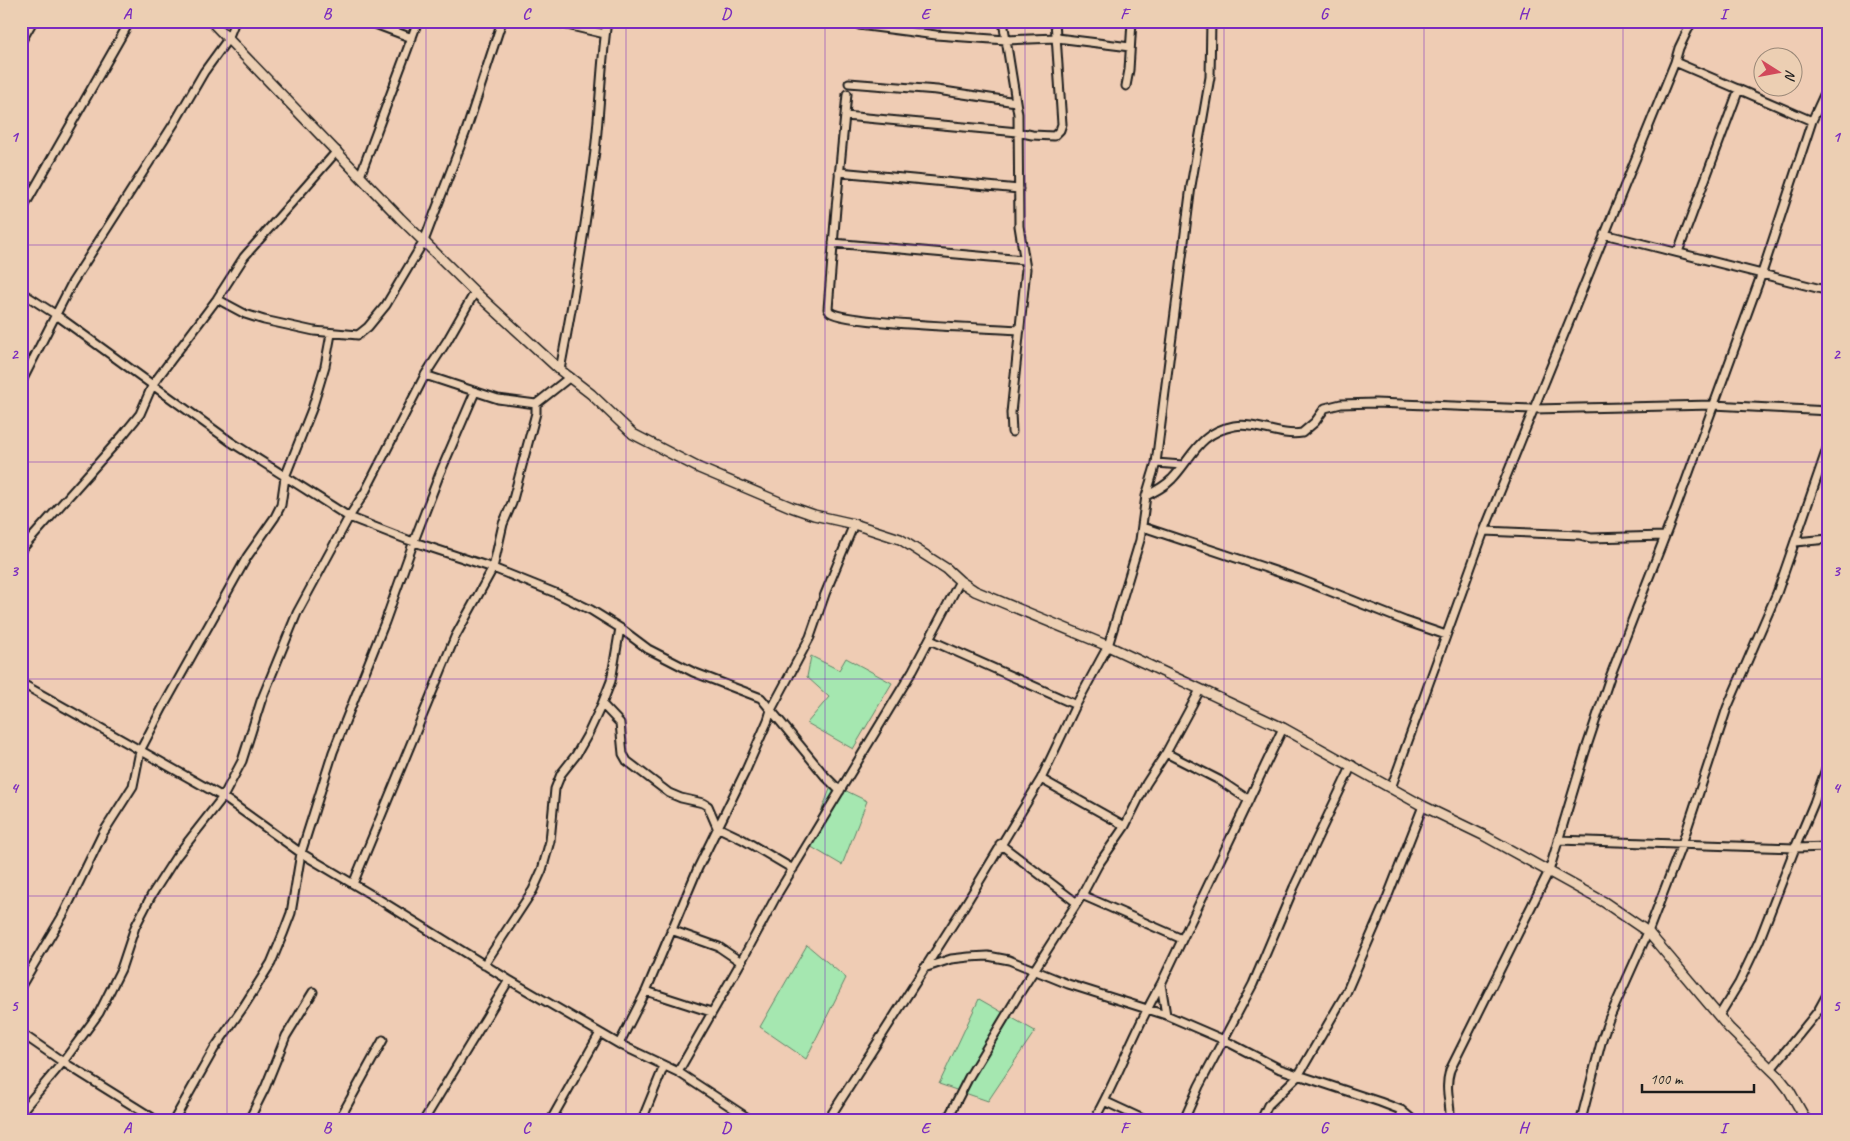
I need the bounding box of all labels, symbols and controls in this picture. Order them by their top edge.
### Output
text: A [123,4,133,24]
text: B [323,4,333,24]
text: C [522,4,532,24]
text: D [721,4,732,24]
text: E [921,4,932,24]
text: F [1120,4,1131,24]
text: G [1320,4,1330,24]
text: H [1518,4,1530,24]
text: I [1720,4,1730,24]
north arrow [1752,48,1802,98]
text: N [1781,69,1799,83]
text: 1 [10,127,19,147]
text: 1 [1832,127,1841,147]
text: 2 [10,344,19,364]
text: 2 [1832,344,1841,364]
text: 3 [10,561,19,581]
text: 3 [1832,561,1841,581]
text: 4 [10,778,19,798]
text: 4 [1832,778,1841,798]
text: 5 [11,996,20,1016]
text: 5 [1833,996,1842,1016]
scale bar [1642,1061,1755,1093]
text: 100 m [1650,1070,1684,1089]
text: A [123,1118,133,1138]
text: B [323,1118,333,1138]
text: C [522,1118,532,1138]
text: D [721,1118,732,1138]
text: E [921,1118,932,1138]
text: F [1120,1118,1131,1138]
text: G [1320,1118,1330,1138]
text: H [1518,1118,1530,1138]
text: I [1720,1118,1730,1138]

